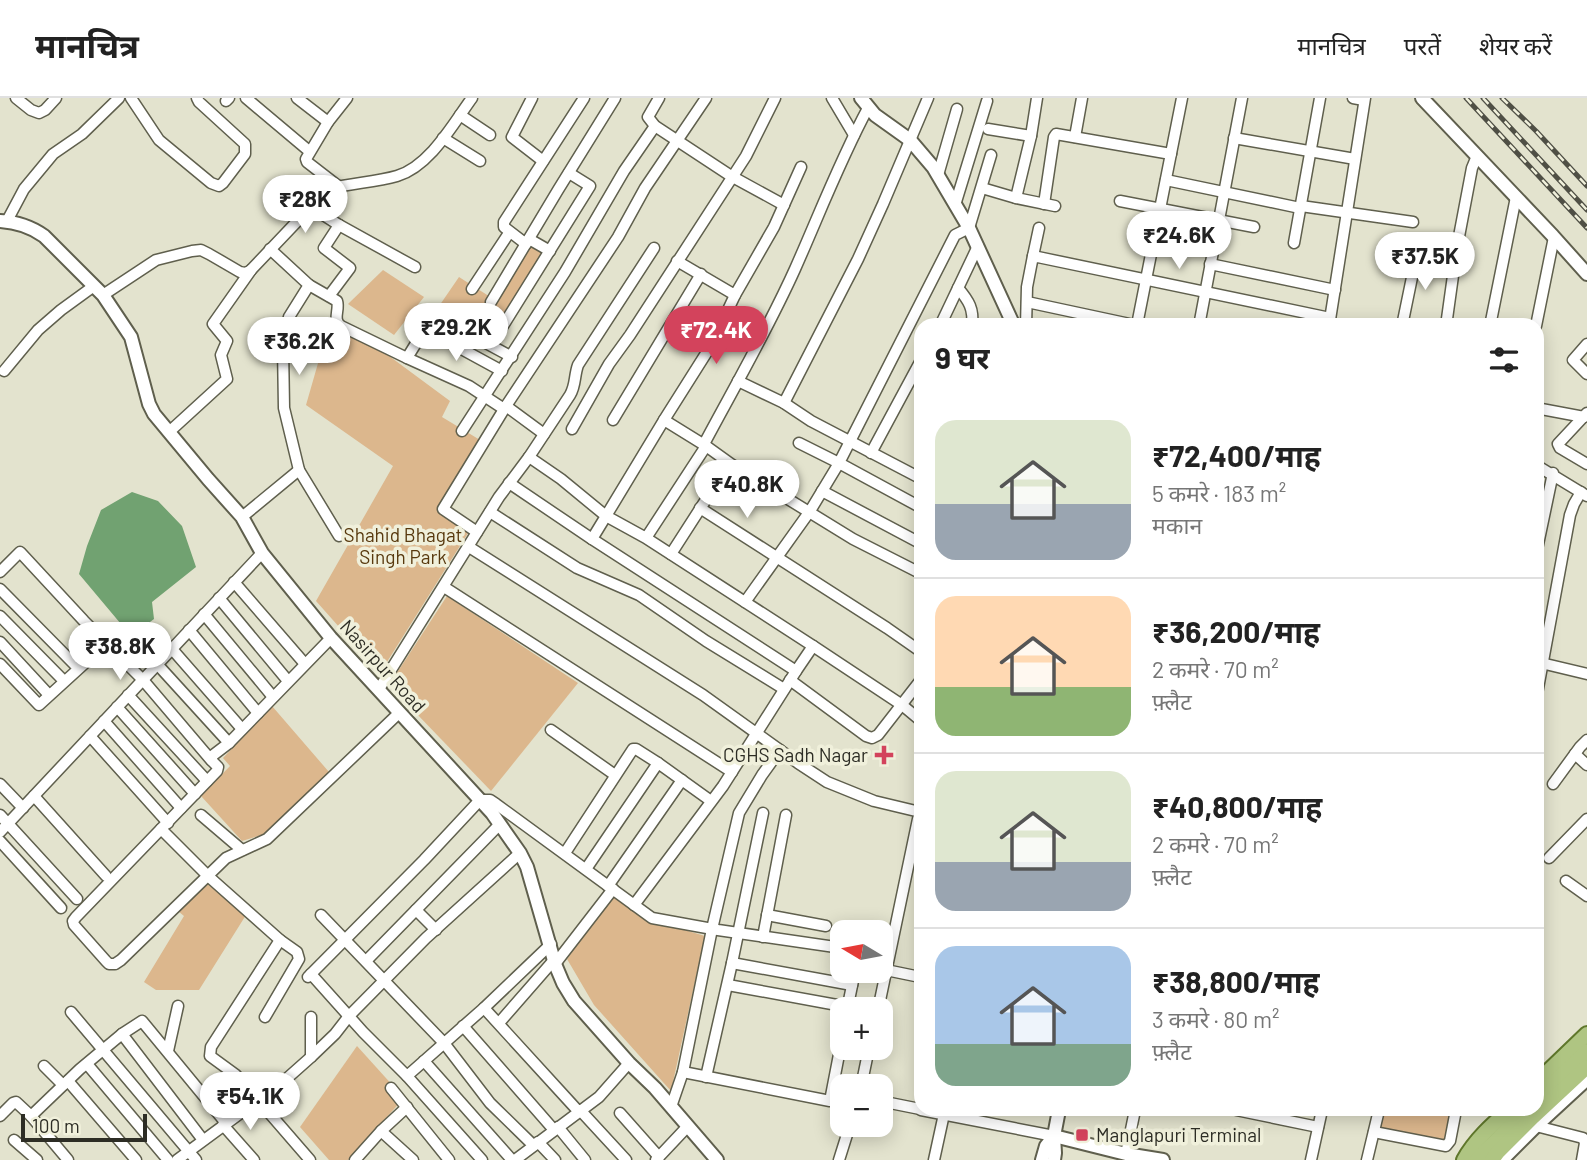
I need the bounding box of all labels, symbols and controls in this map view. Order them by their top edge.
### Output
text: मानचित्र [35,25,139,65]
text: मानचित्र [1297,31,1366,60]
text: परतें [1404,31,1441,60]
text: शेयर करें [1479,31,1552,60]
pin: ₹28K [264,176,346,235]
text: ₹28K [279,184,331,212]
pin: ₹24.6K [1122,212,1236,271]
text: ₹24.6K [1143,220,1215,248]
pin: ₹37.5K [1368,232,1482,292]
text: ₹37.5K [1391,241,1459,269]
pin: ₹29.2K [399,303,513,363]
pin: ₹72.4K [659,306,773,366]
text: ₹29.2K [420,312,492,340]
text: ₹72.4K [680,315,752,343]
pin: ₹36.2K [242,317,356,377]
text: ₹36.2K [263,326,335,354]
text: 9 घर [935,339,990,375]
icon: filters [1485,341,1523,379]
text: ₹72,400/माह [1152,437,1321,473]
icon: home [991,448,1075,532]
pin: ₹40.8K [690,460,804,520]
text: ₹40.8K [710,469,784,497]
text: 5 कमरे · 183 m² [1152,479,1286,507]
text: मकान [1152,511,1202,539]
park label: Shahid Bhagat Singh Park [344,523,462,568]
text: ₹36,200/माह [1152,613,1320,649]
street label: Nasirpur Road [336,615,431,717]
pin: ₹38.8K [63,622,177,682]
icon: home [991,624,1075,708]
text: ₹38.8K [84,631,156,659]
text: 2 कमरे · 70 m² [1152,655,1279,683]
text: फ़्लैट [1152,687,1192,715]
place label: CGHS Sadh Nagar [723,743,868,766]
marker: CGHS Sadh Nagar [874,745,894,765]
text: ₹40,800/माह [1152,788,1322,824]
icon: home [991,799,1075,883]
text: 2 कमरे · 70 m² [1152,830,1279,858]
text: फ़्लैट [1152,862,1192,890]
north arrow [830,920,892,984]
map controls [830,920,893,1137]
text: ₹38,800/माह [1152,963,1320,999]
icon: home [991,974,1075,1058]
button: + [830,997,893,1060]
text: 3 कमरे · 80 m² [1152,1005,1279,1033]
text: फ़्लैट [1152,1037,1192,1065]
pin: ₹54.1K [193,1072,307,1132]
button: − [830,1074,893,1137]
text: ₹54.1K [216,1081,284,1109]
scale bar [21,1111,147,1143]
text: 100 m [32,1114,80,1137]
place label: Manglapuri Terminal [1096,1123,1261,1146]
marker: Manglapuri Terminal [1074,1127,1090,1143]

